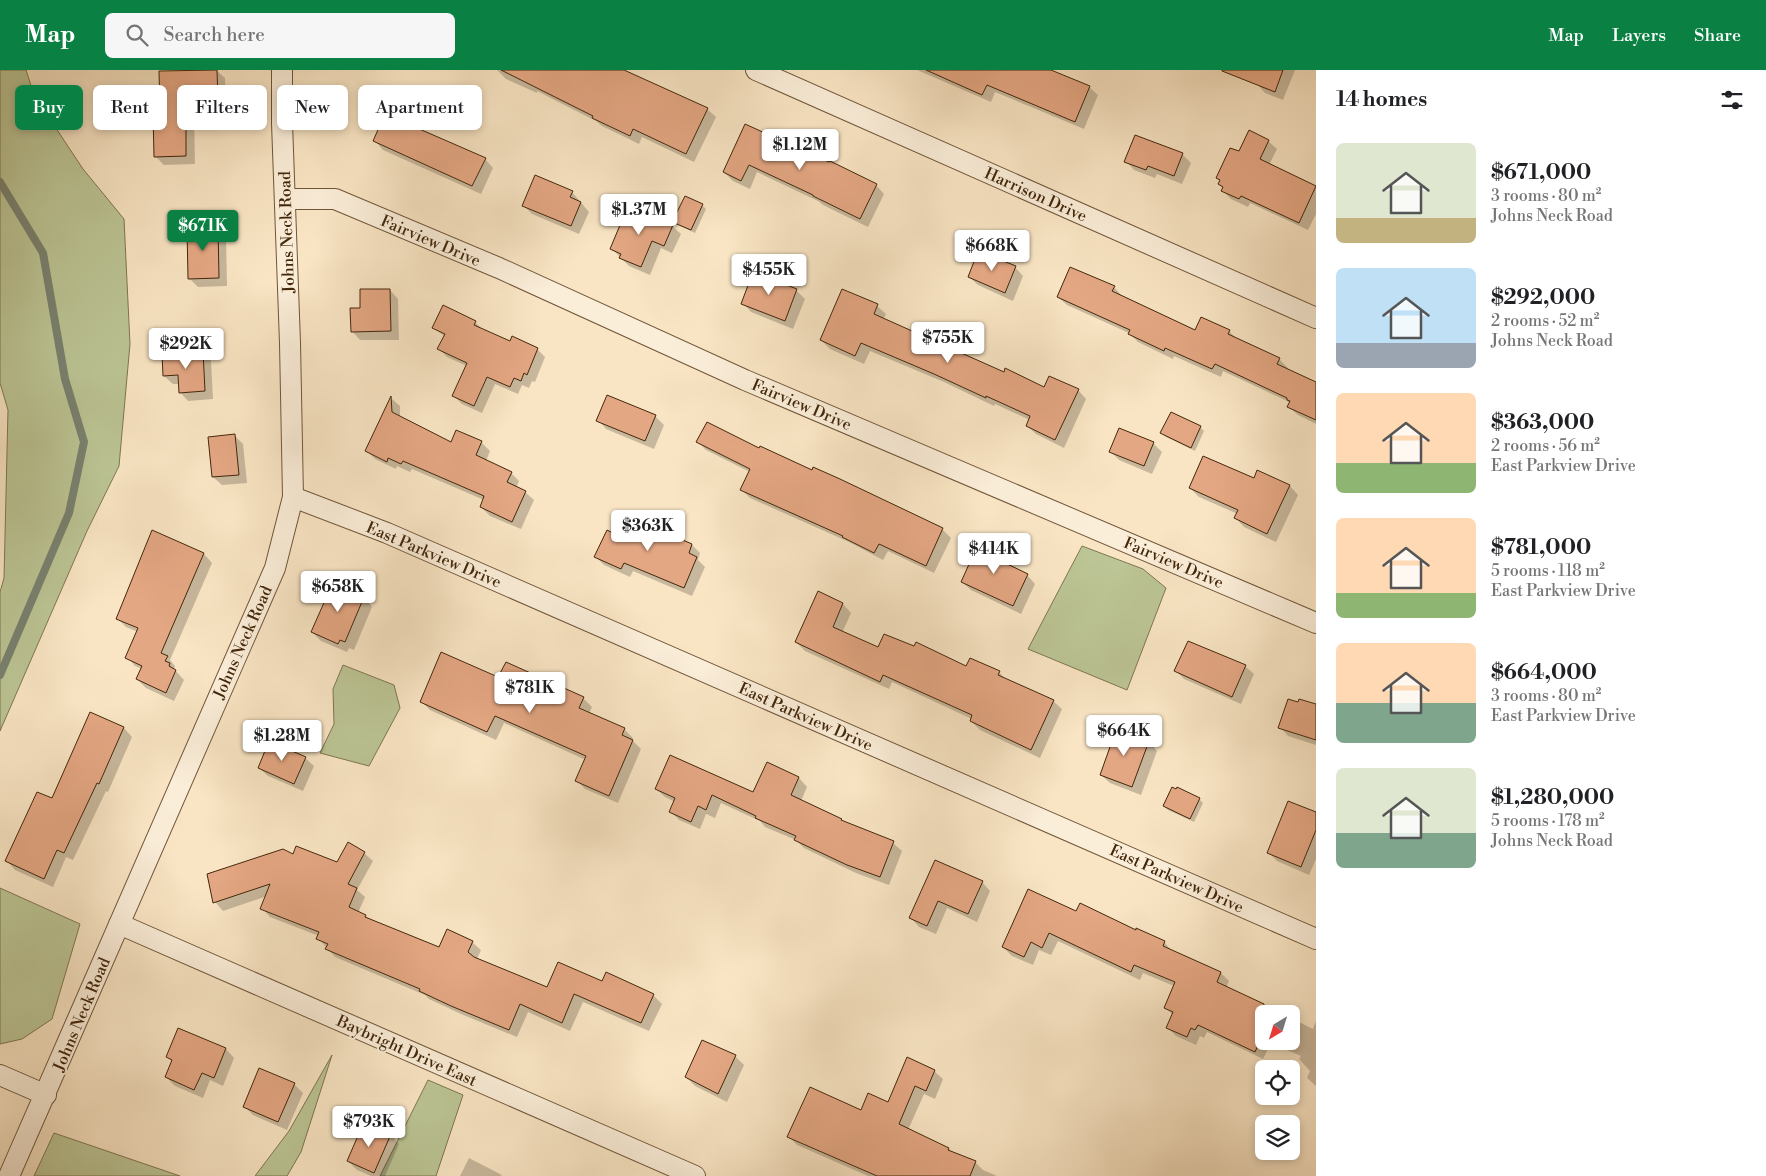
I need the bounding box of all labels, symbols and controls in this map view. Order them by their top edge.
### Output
search box [105,13,455,58]
text: Map [25,20,75,50]
icon: search [123,21,151,49]
text: Search here [163,23,265,47]
text: Map [1549,24,1584,47]
text: Layers [1612,24,1666,47]
text: Share [1694,24,1741,47]
chip: Buy [15,85,83,130]
chip: Rent [93,85,167,130]
chip: Filters [177,85,267,130]
chip: New [277,85,348,130]
chip: Apartment [358,85,482,130]
icon: filters [1718,86,1746,114]
text: 14 homes [1336,87,1427,113]
pin: $1.12M [759,128,841,171]
text: $1.12M [773,135,827,155]
text: $671,000 [1491,160,1591,186]
street label: Harrison Drive [981,163,1090,226]
icon: home [1376,163,1436,223]
street label: Johns Neck Road [275,171,299,294]
text: 3 rooms · 80 m² [1491,186,1601,206]
pin: $1.37M [598,194,680,236]
text: $1.37M [611,200,667,220]
text: Johns Neck Road [1491,206,1613,226]
pin: $671K [168,210,238,252]
street label: Fairview Drive [378,211,484,271]
text: $671K [178,216,228,236]
pin: $668K [957,230,1027,272]
text: $668K [966,236,1018,256]
pin: $455K [734,254,804,296]
text: $455K [742,260,796,280]
text: $292,000 [1491,285,1595,311]
icon: home [1376,288,1436,348]
text: 2 rooms · 52 m² [1491,311,1599,331]
pin: $755K [913,322,983,364]
pin: $292K [151,328,221,370]
text: $755K [922,328,974,348]
text: Johns Neck Road [1491,331,1613,351]
text: $292K [160,334,212,354]
street label: Fairview Drive [749,375,855,435]
text: $363,000 [1491,410,1594,436]
icon: home [1376,413,1436,473]
text: 2 rooms · 56 m² [1491,436,1600,456]
text: East Parkview Drive [1491,456,1636,476]
pin: $363K [613,510,683,552]
text: $363K [622,516,674,536]
street label: East Parkview Drive [363,517,504,592]
pin: $414K [959,532,1029,575]
street label: Fairview Drive [1121,533,1227,593]
text: $781,000 [1491,535,1591,561]
icon: home [1376,538,1436,598]
text: $414K [969,539,1019,559]
text: 5 rooms · 118 m² [1491,561,1605,581]
pin: $658K [303,570,373,613]
text: $658K [312,577,364,597]
text: East Parkview Drive [1491,581,1636,601]
street label: Johns Neck Road [209,583,277,703]
text: $664,000 [1491,660,1597,686]
icon: home [1376,663,1436,723]
pin: $781K [495,672,565,714]
text: $781K [505,678,555,698]
street label: East Parkview Drive [735,678,876,756]
text: 3 rooms · 80 m² [1491,686,1601,706]
text: East Parkview Drive [1491,706,1636,726]
pin: $664K [1089,714,1159,757]
pin: $1.28M [241,720,323,762]
text: $664K [1097,721,1151,741]
text: $1.28M [254,726,310,746]
text: $1,280,000 [1491,785,1614,811]
icon: home [1376,788,1436,848]
text: 5 rooms · 178 m² [1491,811,1605,831]
text: Johns Neck Road [1491,831,1613,851]
street label: East Parkview Drive [1106,840,1247,918]
street label: Johns Neck Road [49,954,115,1075]
north arrow [1255,1005,1300,1050]
map controls [1255,1005,1300,1160]
street label: Baybright Drive East [332,1011,480,1091]
button: locate [1255,1060,1300,1105]
pin: $793K [334,1106,404,1148]
text: $793K [343,1112,395,1132]
button: layers [1255,1115,1300,1160]

